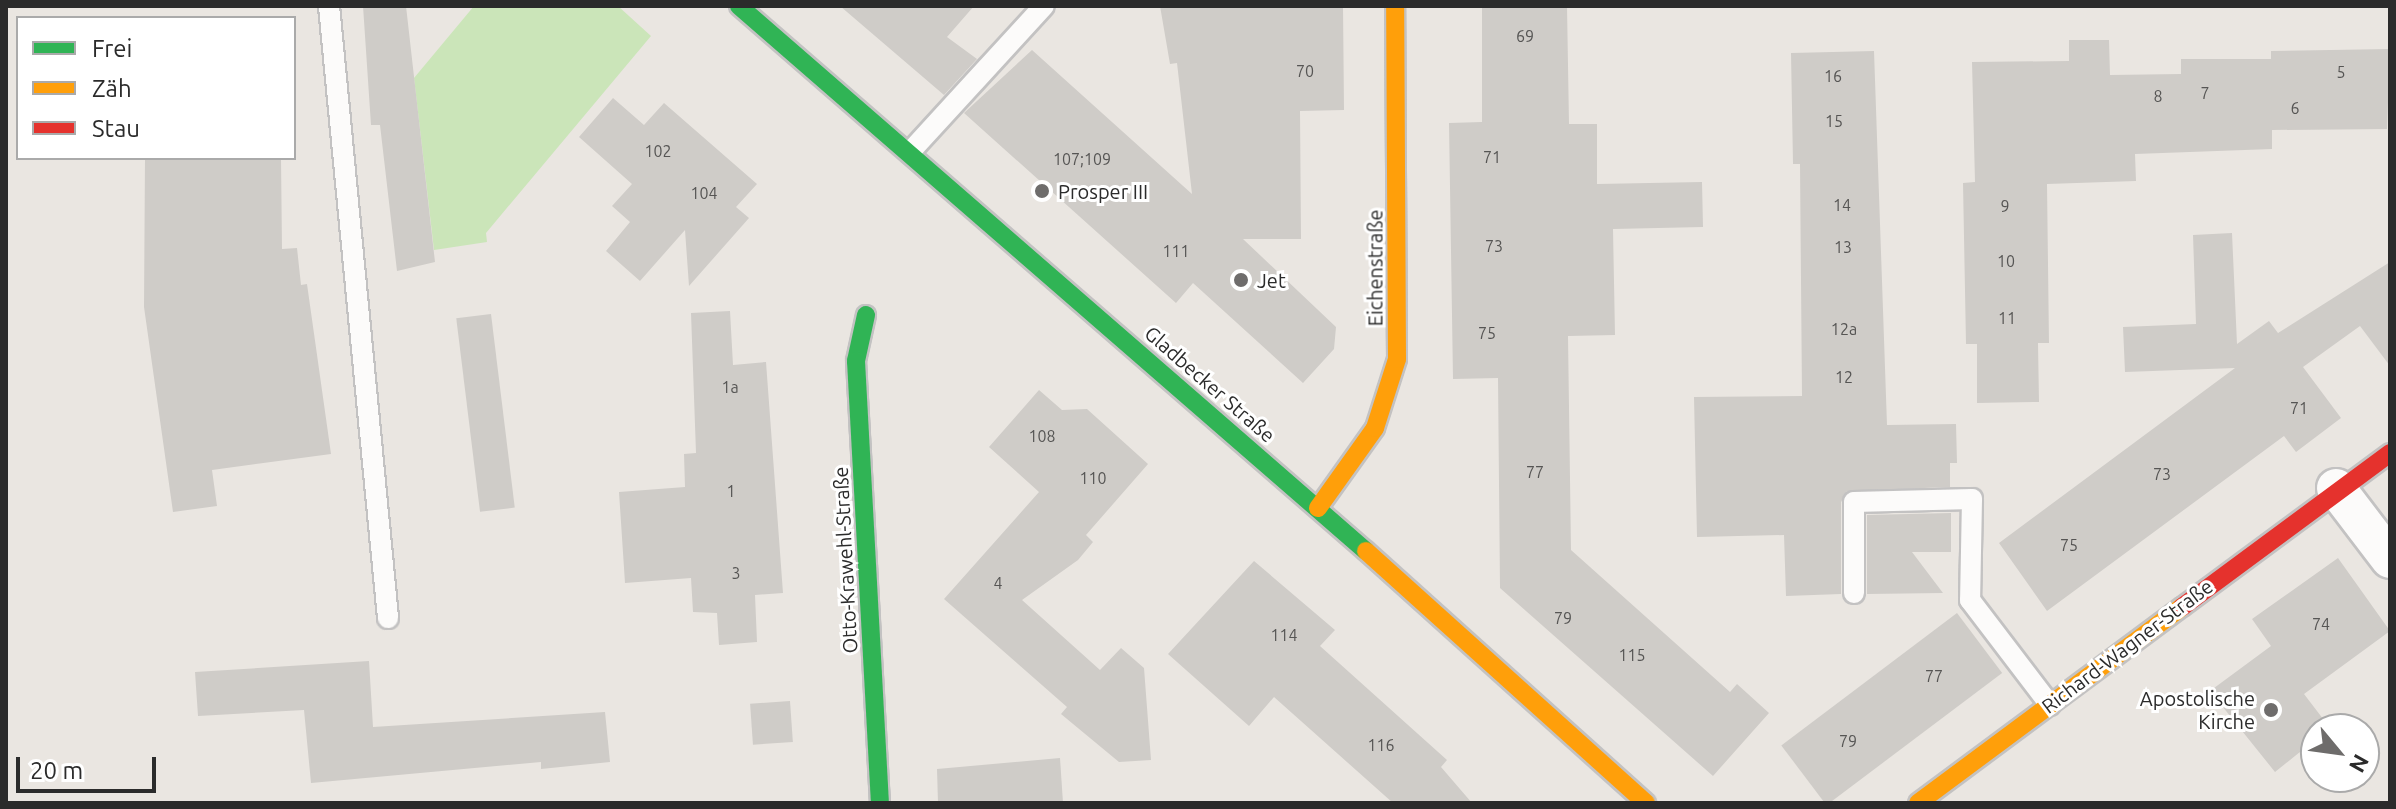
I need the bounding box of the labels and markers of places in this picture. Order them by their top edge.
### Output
place label: Prosper III [1058,179,1148,203]
marker: Prosper III [1033,182,1051,200]
place label: Jet [1257,268,1286,292]
marker: Jet [1232,271,1250,289]
place label: Apostolische Kirche [2140,686,2255,733]
marker: Apostolische Kirche [2262,701,2280,719]

